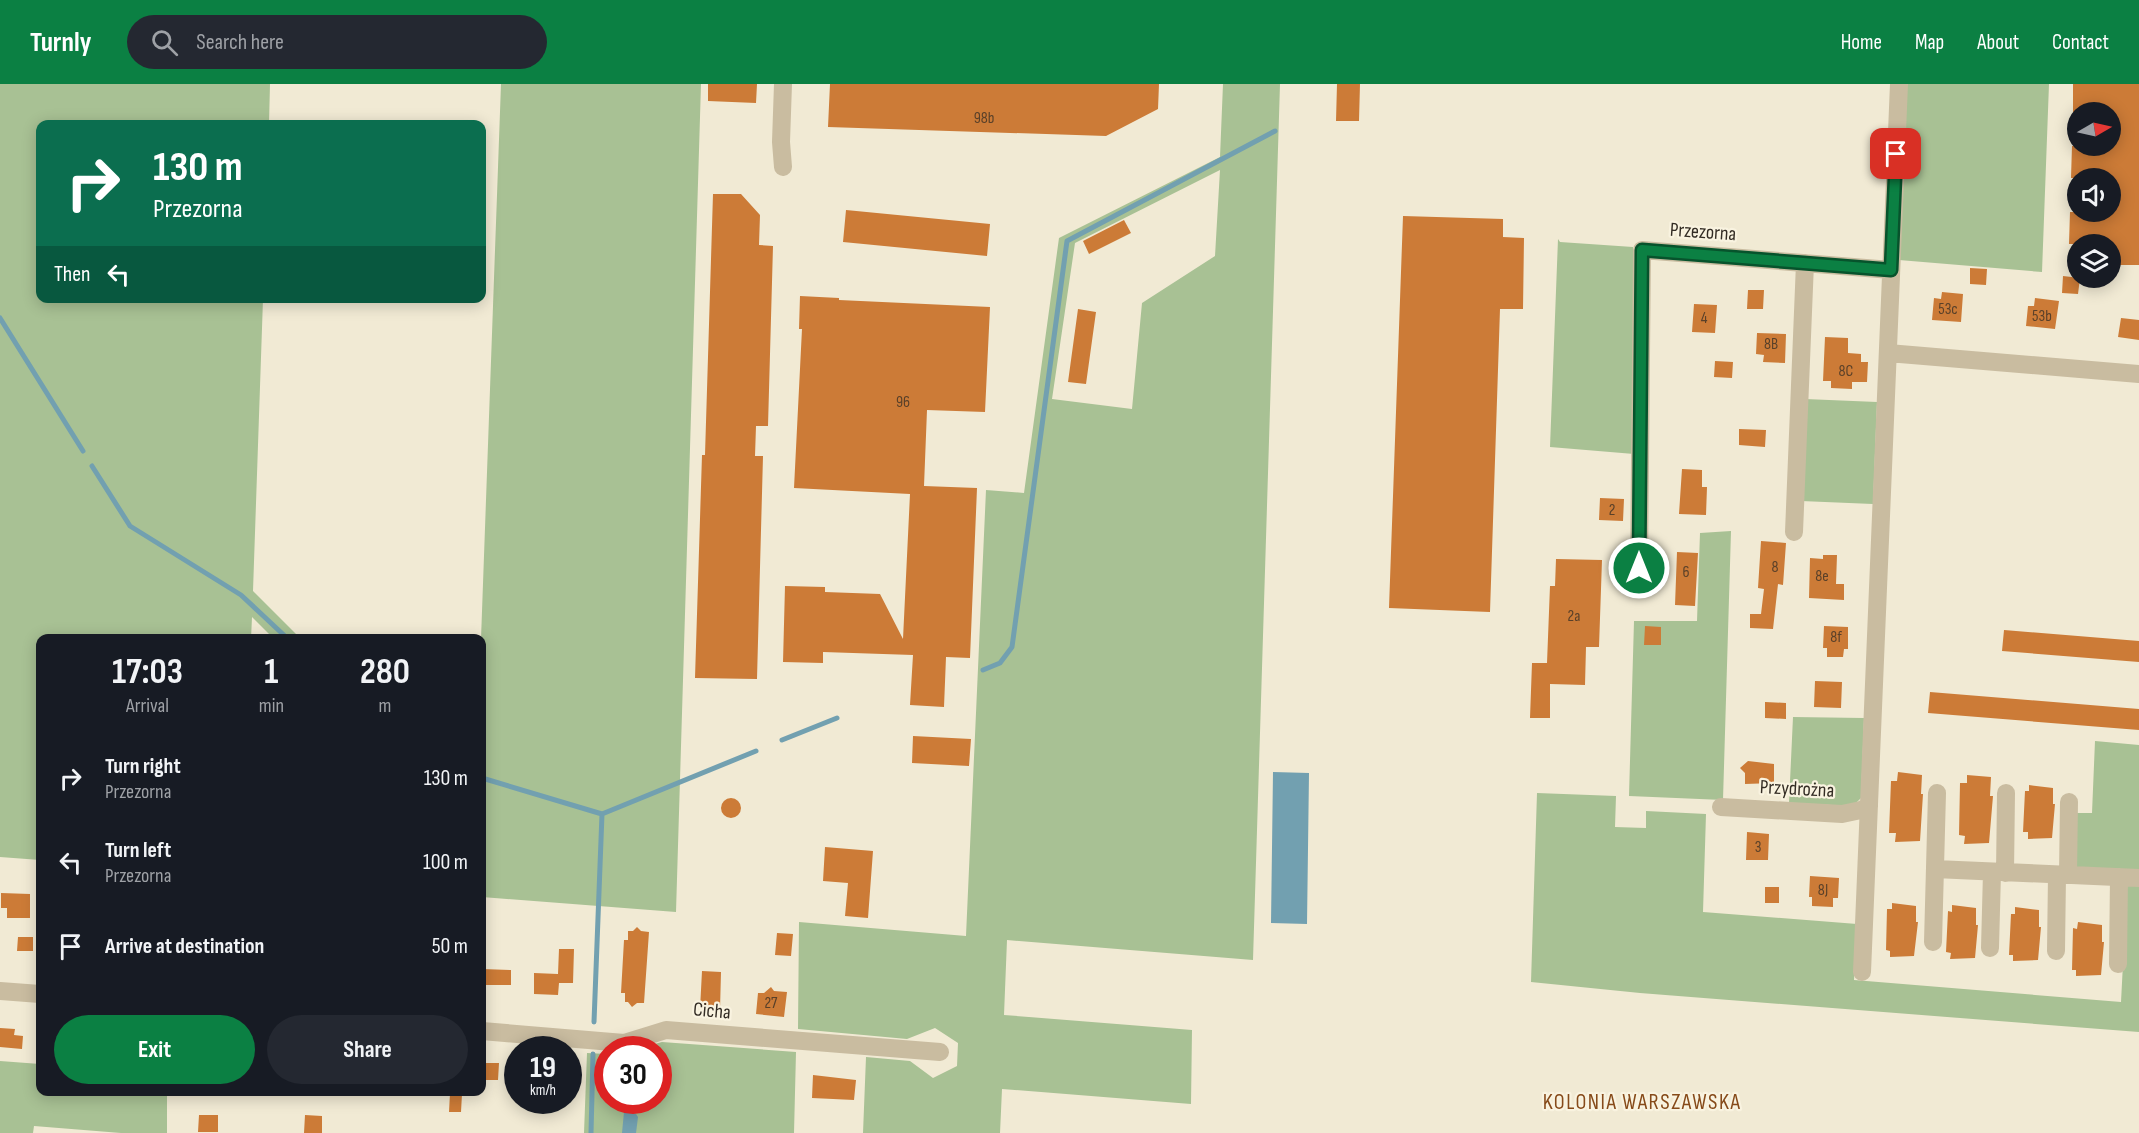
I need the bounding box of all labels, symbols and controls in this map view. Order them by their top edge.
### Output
search box [127,15,547,69]
text: Turnly [30,26,91,59]
icon: search [148,26,181,59]
text: Search here [196,29,284,56]
text: Home [1841,30,1882,55]
text: Map [1915,30,1944,55]
text: About [1977,30,2019,55]
text: Contact [2052,30,2109,55]
north arrow [2067,102,2121,156]
map controls [2067,102,2121,288]
house number: 98b [974,109,994,128]
pin [1870,128,1921,179]
icon: arrive [1879,137,1912,170]
text: 130 m [153,142,243,193]
icon: right [54,144,132,222]
button: sound [2067,168,2121,222]
text: Przezorna [153,193,243,225]
street label: Przezorna [1669,218,1737,246]
button: layers [2067,234,2121,288]
icon: left [102,258,135,291]
text: Then [54,261,90,288]
house number: 53c [1938,300,1958,319]
house number: 53b [2032,307,2052,326]
house number: 4 [1701,309,1708,328]
house number: 8B [1764,335,1778,354]
house number: 8C [1839,362,1854,381]
house number: 96 [896,393,910,412]
house number: 2 [1609,501,1615,520]
position arrow [1607,536,1671,600]
house number: 8 [1771,558,1779,577]
house number: 6 [1682,563,1690,582]
house number: 8e [1815,567,1829,586]
house number: 2a [1568,607,1580,626]
house number: 8f [1830,628,1842,647]
text: 17:03 [112,651,183,694]
text: 1 [264,651,278,694]
text: 280 [360,651,410,694]
text: Arrival [126,694,169,718]
text: min [259,694,284,718]
text: m [379,694,391,718]
text: Turn right [105,753,181,780]
icon: right [54,762,87,795]
text: 130 m [424,765,468,792]
street label: Przydrożna [1759,775,1835,803]
text: Przezorna [105,780,171,804]
text: Turn left [105,837,171,864]
house number: 3 [1755,838,1761,857]
icon: left [54,846,87,879]
text: 100 m [423,849,468,876]
text: Przezorna [105,864,171,888]
house number: 8J [1818,881,1828,900]
icon: arrive [54,930,87,963]
text: Arrive at destination [105,933,264,960]
text: 50 m [432,933,468,960]
house number: 27 [764,994,778,1013]
street label: Cicha [692,997,732,1025]
button: Exit [54,1015,255,1084]
button: Share [267,1015,468,1084]
speed limit sign: 30 [594,1036,672,1114]
text: 19 [530,1050,556,1086]
text: km/h [530,1081,556,1100]
district label: KOLONIA WARSZAWSKA [1543,1089,1741,1116]

